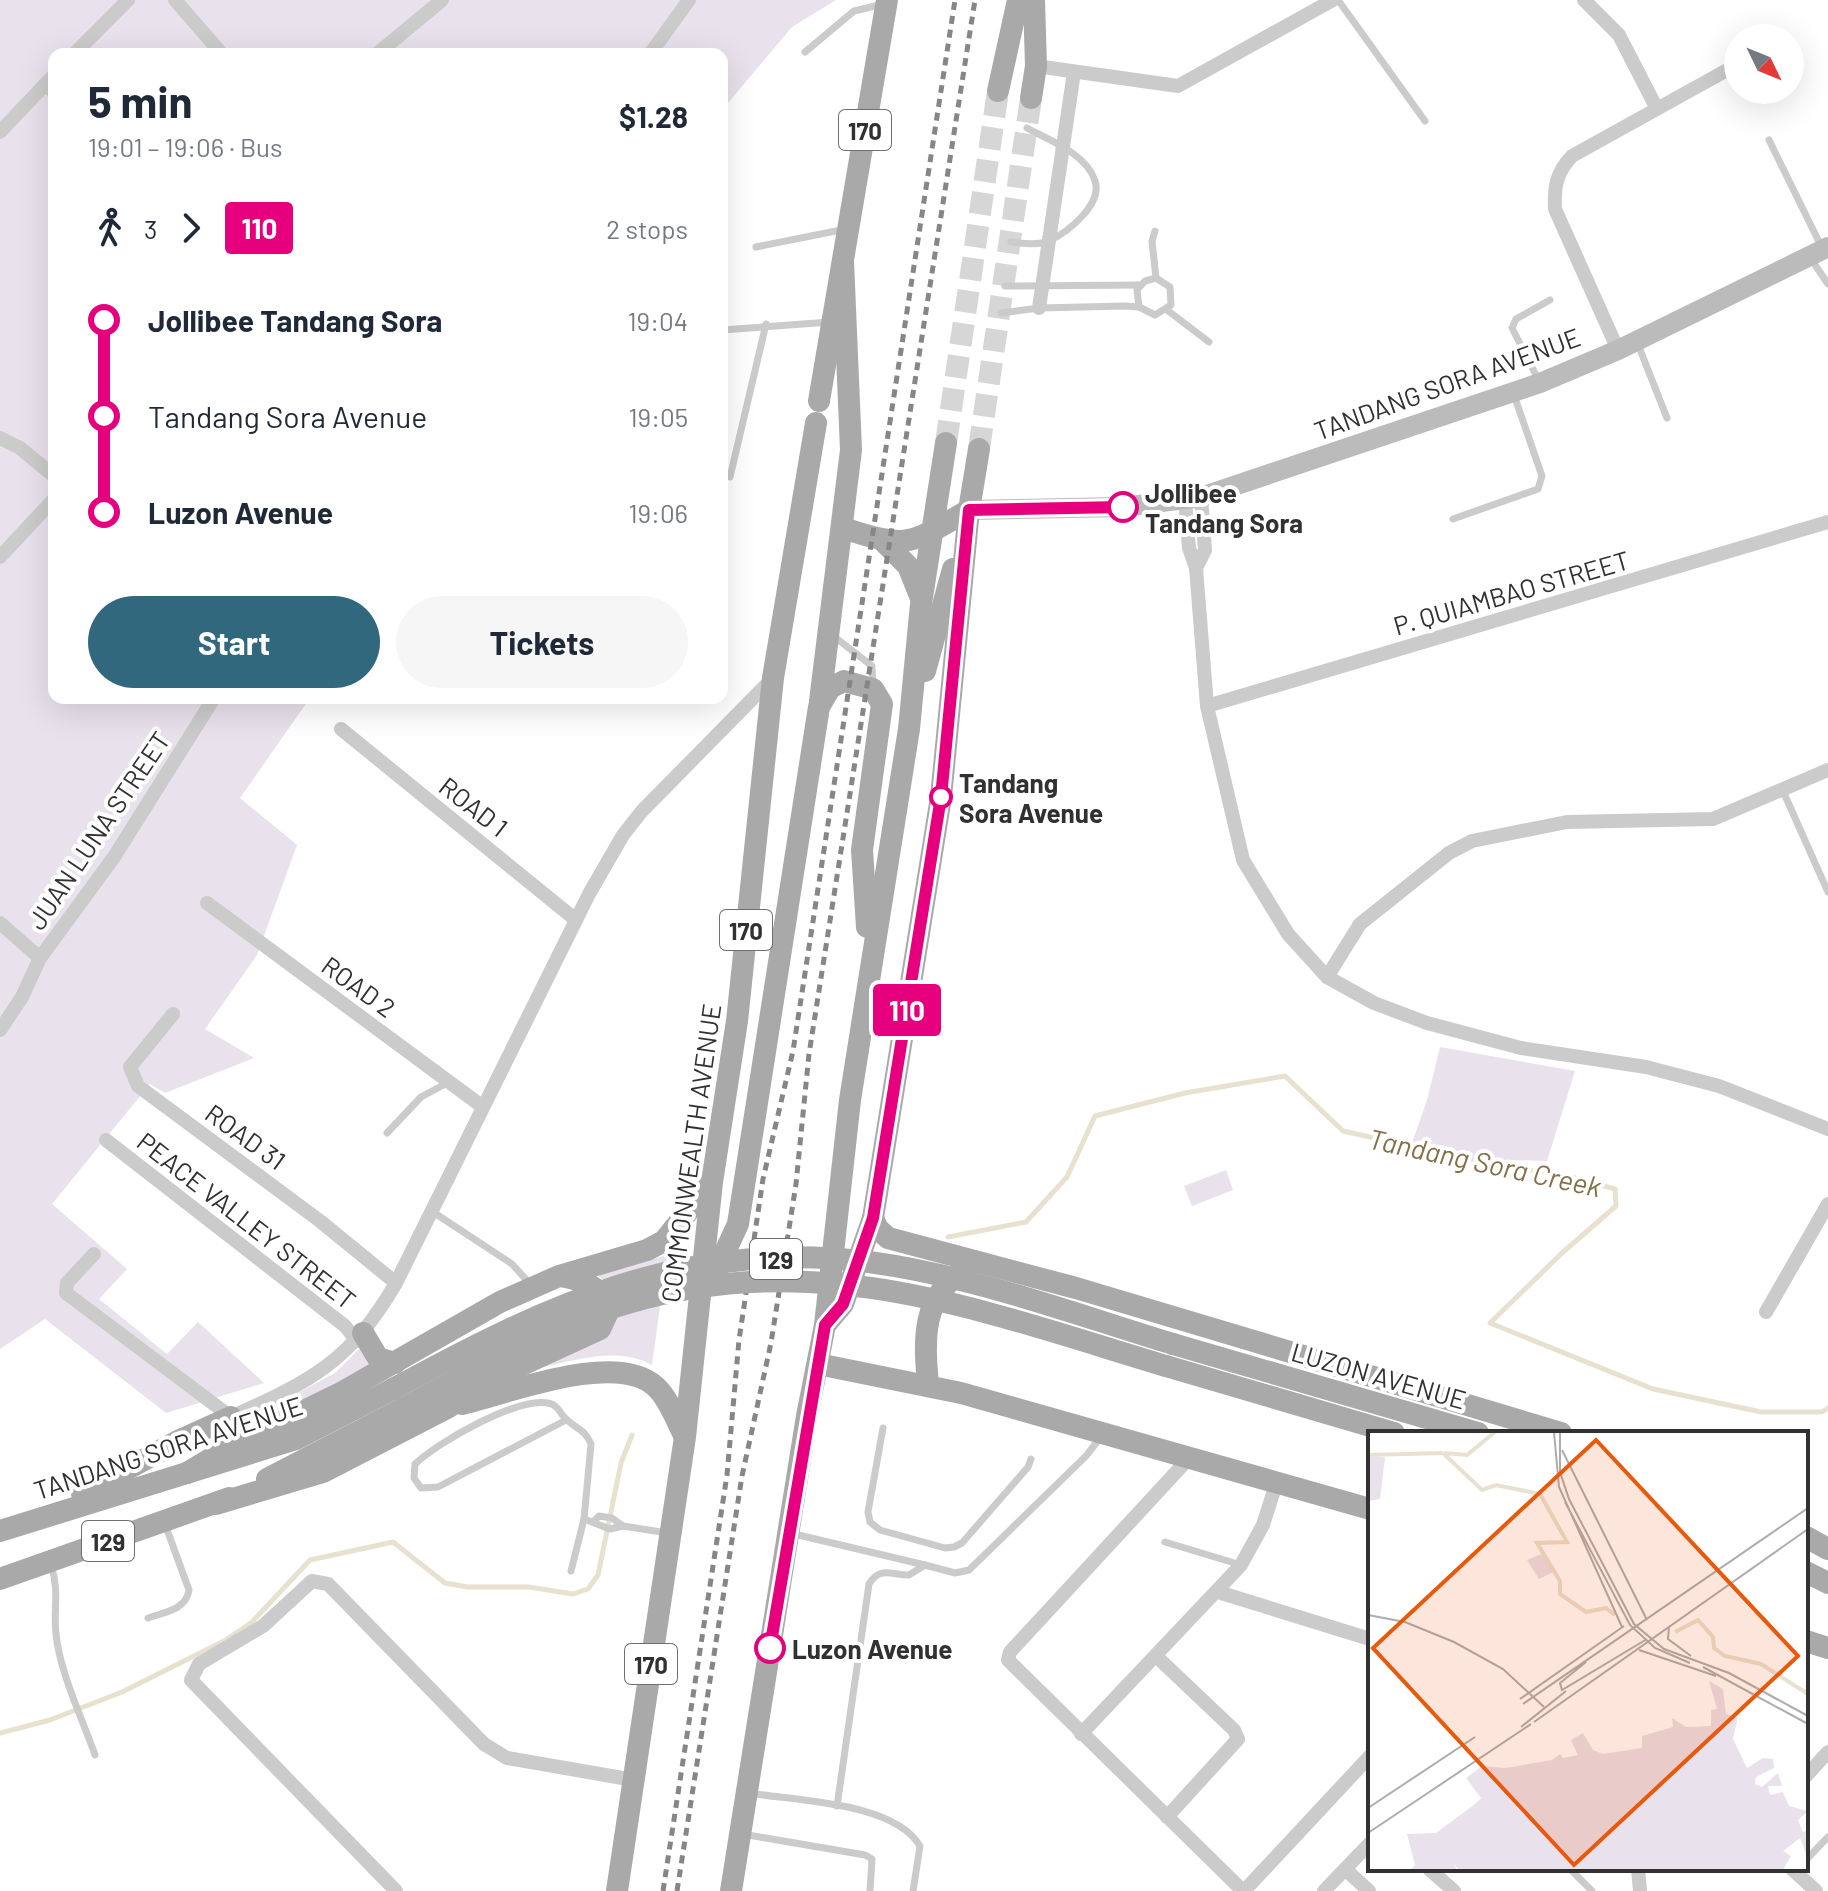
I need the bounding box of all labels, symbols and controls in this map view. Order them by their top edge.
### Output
north arrow [1724,24,1804,104]
map controls [1724,24,1804,104]
text: 5 min [88,74,193,127]
text: $1.28 [619,98,688,134]
road number: 170 [839,110,891,150]
text: 19:01 – 19:06 · Bus [88,131,282,162]
icon: walk [88,206,132,250]
icon: forward [169,206,213,250]
text: 110 [241,211,277,245]
text: 3 [144,213,157,244]
text: 2 stops [606,213,688,244]
text: Jollibee Tandang Sora [148,302,442,338]
text: 19:04 [628,305,688,336]
street label: TANDANG SORA AVENUE [1310,320,1584,446]
text: Tandang Sora Avenue [148,398,427,434]
text: 19:05 [628,401,688,432]
place label: Jollibee Tandang Sora [1145,477,1303,538]
marker: Jollibee Tandang Sora [1108,492,1138,522]
text: Luzon Avenue [148,494,333,530]
text: 19:06 [628,497,688,528]
street label: P. QUIAMBAO STREET [1389,543,1633,641]
button: Start [88,596,380,688]
button: Tickets [396,596,688,688]
street label: JUAN LUNA STREET [20,725,176,935]
place label: Tandang Sora Avenue [959,767,1103,828]
street label: ROAD 1 [434,770,514,842]
marker: Tandang Sora Avenue [930,786,952,808]
road number: 170 [720,910,772,950]
street label: ROAD 2 [316,949,402,1023]
line badge: 110 [861,984,953,1036]
text: 110 [889,993,925,1027]
street label: COMMONWEALTH AVENUE [654,1001,726,1305]
street label: ROAD 31 [200,1097,292,1175]
water label: Tandang Sora Creek [1366,1121,1605,1203]
street label: PEACE VALLEY STREET [132,1125,362,1315]
road number: 129 [750,1239,802,1279]
street label: LUZON AVENUE [1288,1335,1470,1415]
street label: TANDANG SORA AVENUE [30,1389,306,1505]
inset map [1368,1431,1808,1871]
road number: 129 [82,1521,134,1561]
marker: Luzon Avenue [755,1633,785,1663]
place label: Luzon Avenue [792,1633,952,1664]
road number: 170 [625,1644,677,1684]

